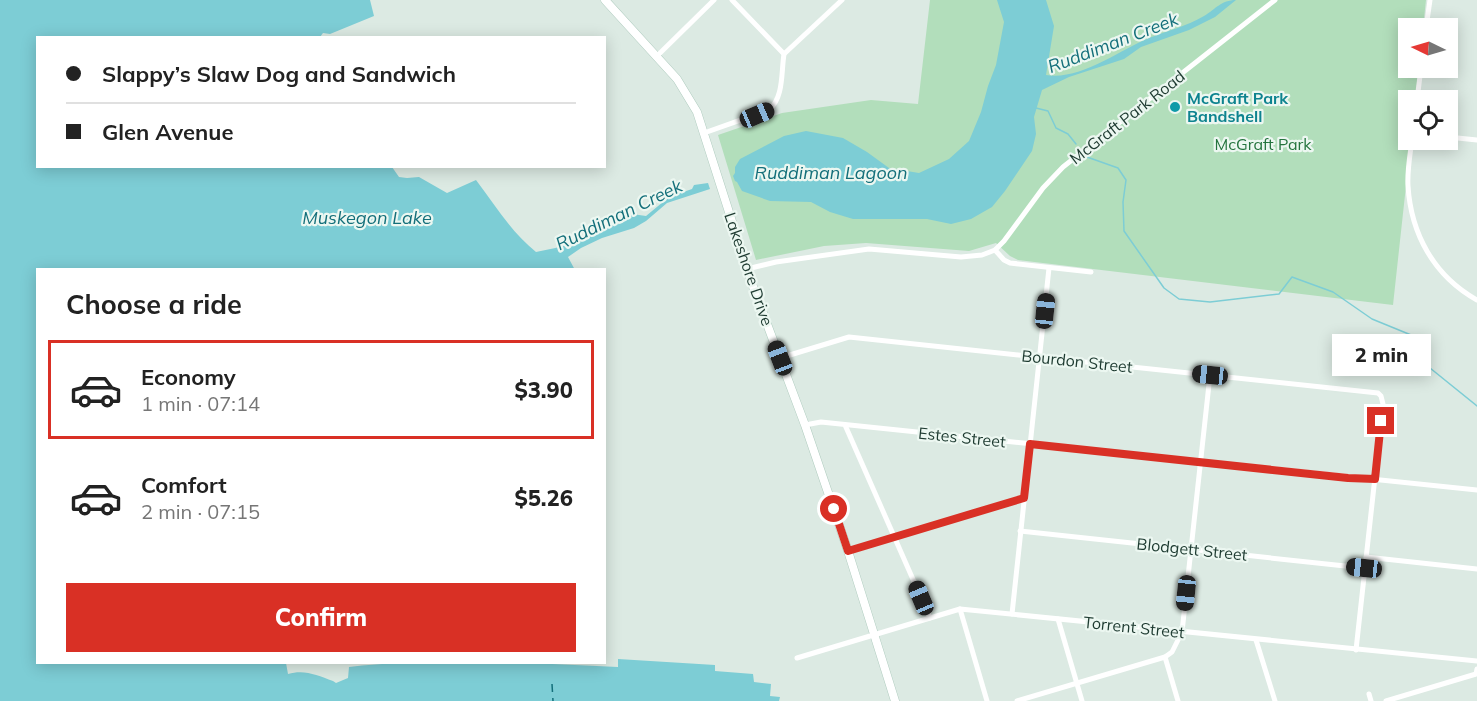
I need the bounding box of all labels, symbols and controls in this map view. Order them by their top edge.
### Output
water label: Ruddiman Creek [1044,7,1182,78]
north arrow [1398,18,1458,78]
map controls [1398,18,1458,150]
text: Slappy’s Slaw Dog and Sandwich [102,60,456,88]
street label: McGraft Park Road [1065,66,1189,168]
place label: McGraft Park Bandshell [1187,88,1289,126]
button: locate [1398,90,1458,150]
car [737,100,777,130]
marker: McGraft Park Bandshell [1168,100,1182,114]
text: Glen Avenue [102,118,234,146]
park label: McGraft Park [1214,134,1312,154]
water label: Ruddiman Lagoon [754,161,908,184]
water label: Ruddiman Creek [552,174,687,255]
water label: Muskegon Lake [302,206,432,229]
street label: Lakeshore Drive [720,210,778,328]
text: Choose a ride [66,287,242,321]
car [1034,292,1056,330]
callout: 2 min [1332,334,1430,376]
car [765,338,795,378]
text: 2 min [1355,342,1408,367]
street label: Bourdon Street [1021,345,1134,377]
icon: car [69,363,123,417]
text: Economy [141,363,236,391]
car [1191,364,1229,386]
text: $3.90 [514,376,573,404]
text: 1 min · 07:14 [141,391,260,416]
route end [1367,407,1394,434]
street label: Estes Street [917,422,1007,452]
icon: car [69,471,123,525]
text: Comfort [141,471,227,499]
text: $5.26 [514,484,573,512]
route start [820,495,847,522]
text: 2 min · 07:15 [141,499,260,524]
street label: Blodgett Street [1136,533,1249,565]
car [1345,557,1383,579]
car [1175,574,1197,612]
car [906,578,936,618]
button: Confirm [66,583,576,652]
street label: Torrent Street [1083,612,1186,642]

